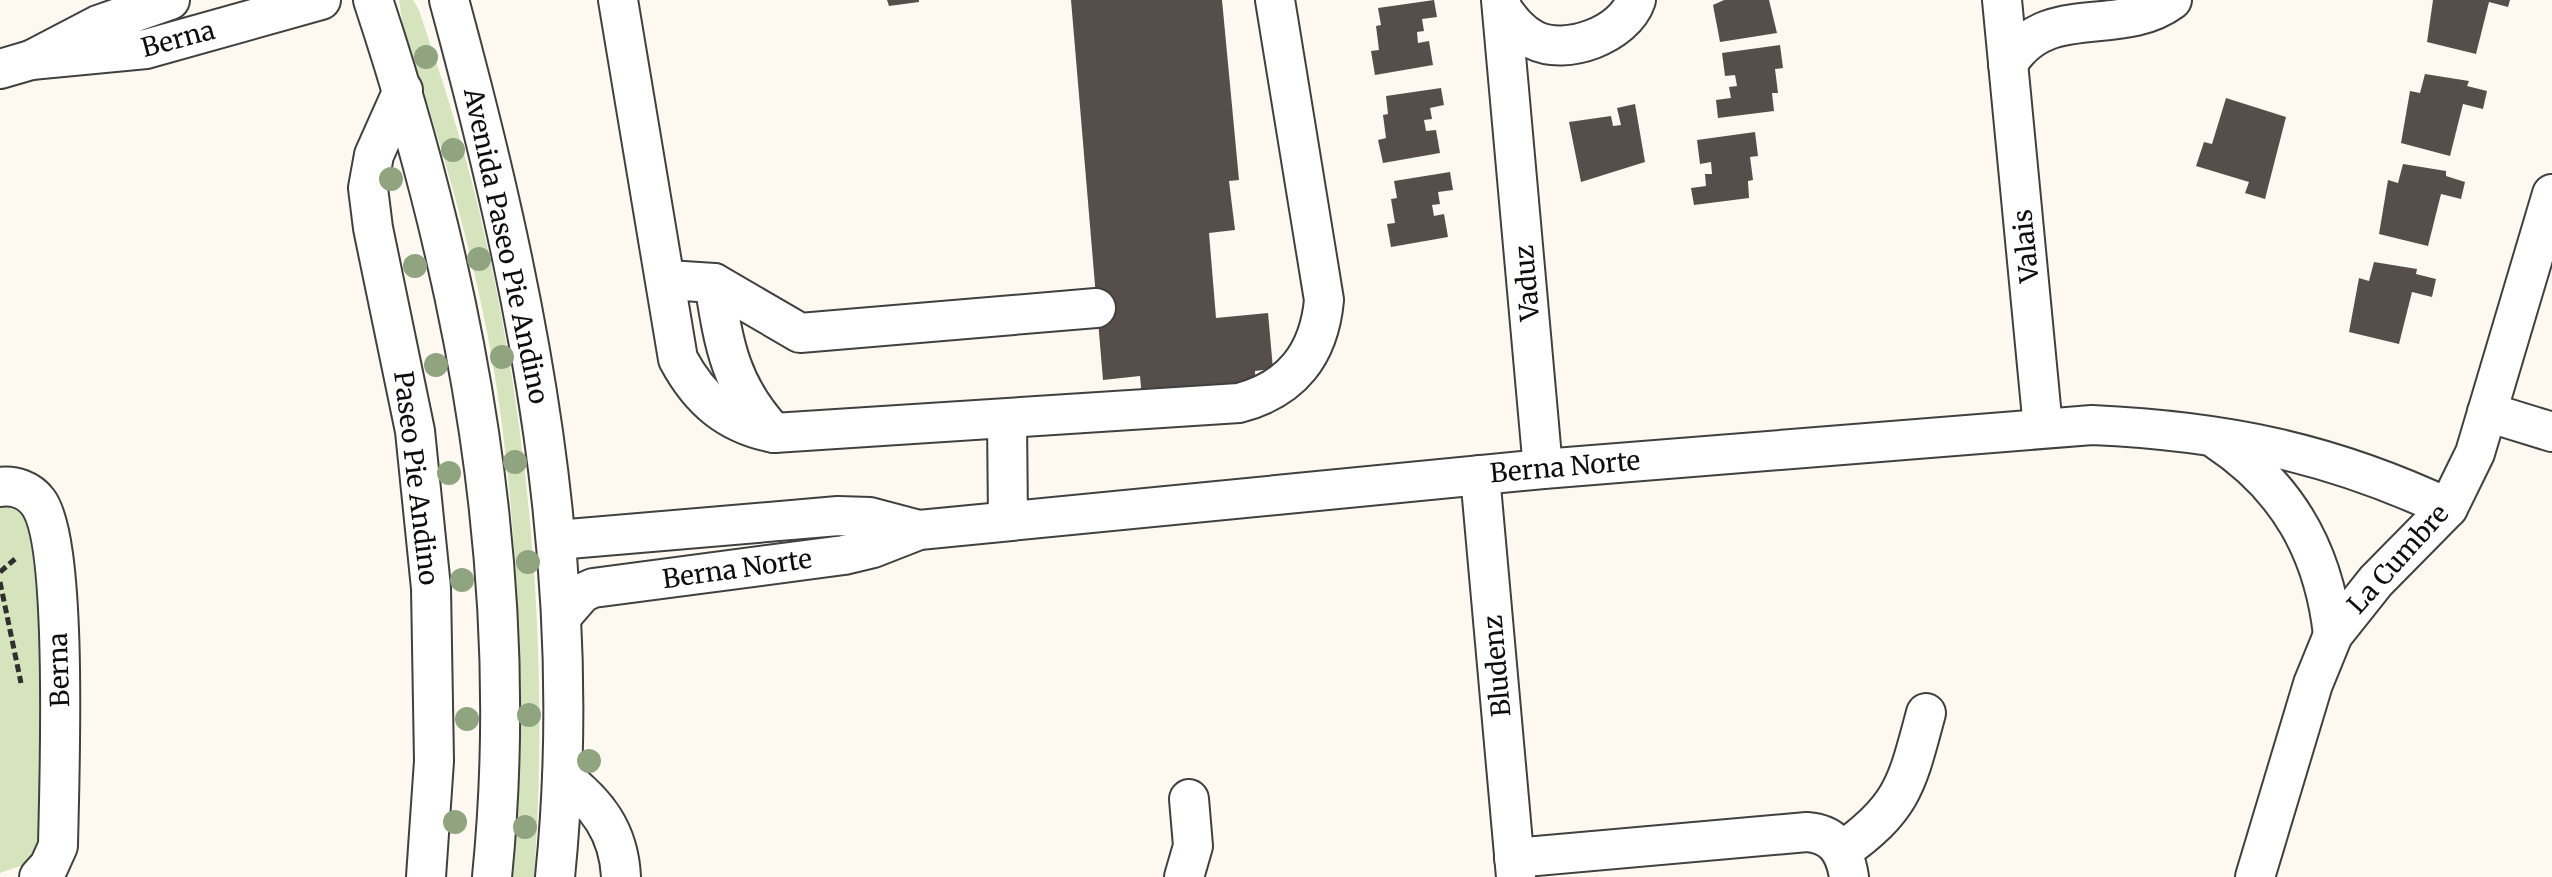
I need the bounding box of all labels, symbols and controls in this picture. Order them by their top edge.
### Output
street label: Berna [138,13,218,64]
street label: Avenida Paseo Pie Andino [457,84,556,407]
street label: Valais [2005,208,2046,285]
street label: Vaduz [1507,244,1546,323]
street label: Paseo Pie Andino [387,369,446,587]
street label: Berna Norte [1488,443,1641,490]
street label: La Cumbre [2340,497,2455,620]
street label: Berna Norte [660,542,814,595]
street label: Bludenz [1476,614,1517,718]
street label: Berna [41,632,76,708]

